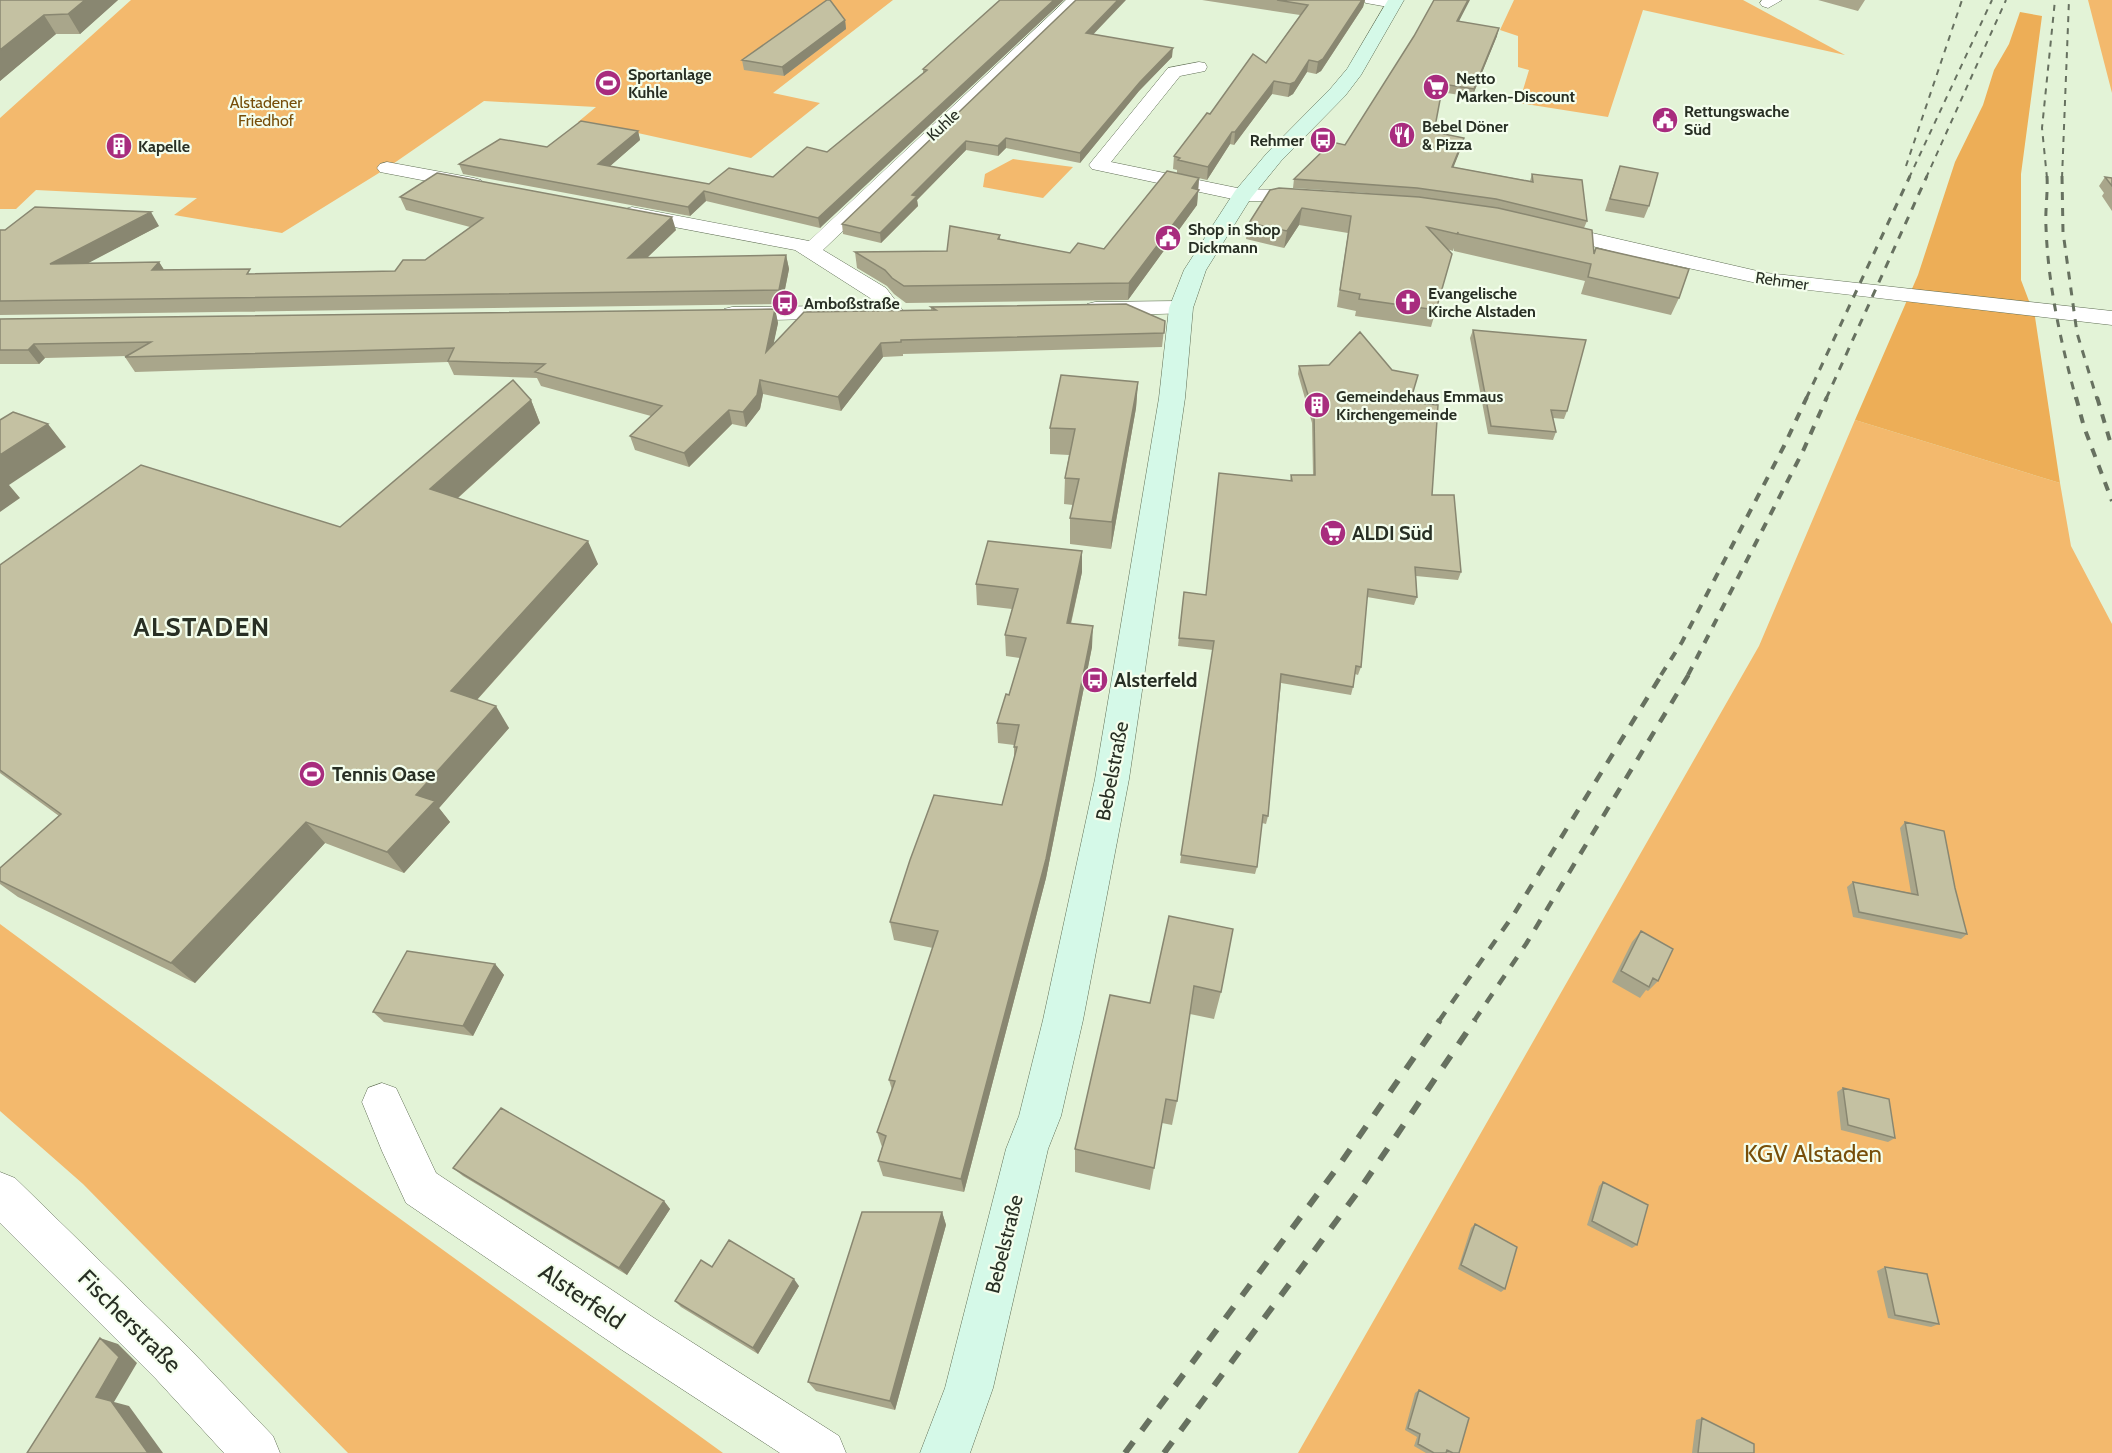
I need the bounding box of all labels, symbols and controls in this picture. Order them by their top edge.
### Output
place label: Sportanlage Kuhle [628,65,711,102]
sports icon: Sportanlage Kuhle [593,68,623,98]
place label: Netto Marken-Discount [1456,69,1576,106]
supermarket icon: Netto Marken-Discount [1421,72,1451,102]
park label: Alstadener Friedhof [230,93,303,130]
place label: Rettungswache Süd [1684,102,1789,139]
street label: Kuhle [923,105,963,145]
public building icon: Rettungswache Süd [1650,105,1680,135]
place label: Bebel Döner & Pizza [1422,117,1509,154]
restaurant icon: Bebel Döner & Pizza [1387,120,1417,150]
bus stop icon: Rehmer [1308,125,1338,155]
building icon: Kapelle [104,131,134,161]
place label: Rehmer [1250,131,1305,150]
place label: Kapelle [138,137,190,156]
place label: Shop in Shop Dickmann [1188,220,1280,257]
public building icon: Shop in Shop Dickmann [1153,223,1183,253]
street label: Rehmer [1754,268,1811,294]
place label: Evangelische Kirche Alstaden [1428,284,1536,321]
church icon: Evangelische Kirche Alstaden [1393,287,1423,317]
bus stop icon: Amboßstraße [770,288,800,318]
place label: Amboßstraße [804,294,900,313]
place label: Gemeindehaus Emmaus Kirchengemeinde [1336,387,1503,424]
building icon: Gemeindehaus Emmaus Kirchengemeinde [1302,390,1332,420]
supermarket icon: ALDI Süd [1318,518,1348,548]
place label: ALDI Süd [1352,521,1433,545]
district label: ALSTADEN [133,611,271,643]
bus stop icon: Alsterfeld [1080,665,1110,695]
place label: Alsterfeld [1114,668,1197,692]
street label: Bebelstraße [1091,719,1133,823]
sports icon: Tennis Oase [297,759,327,789]
place label: Tennis Oase [332,762,436,786]
park label: KGV Alstaden [1744,1139,1882,1168]
street label: Bebelstraße [980,1192,1028,1296]
street label: Alsterfeld [534,1257,630,1335]
street label: Fischerstraße [72,1263,188,1379]

